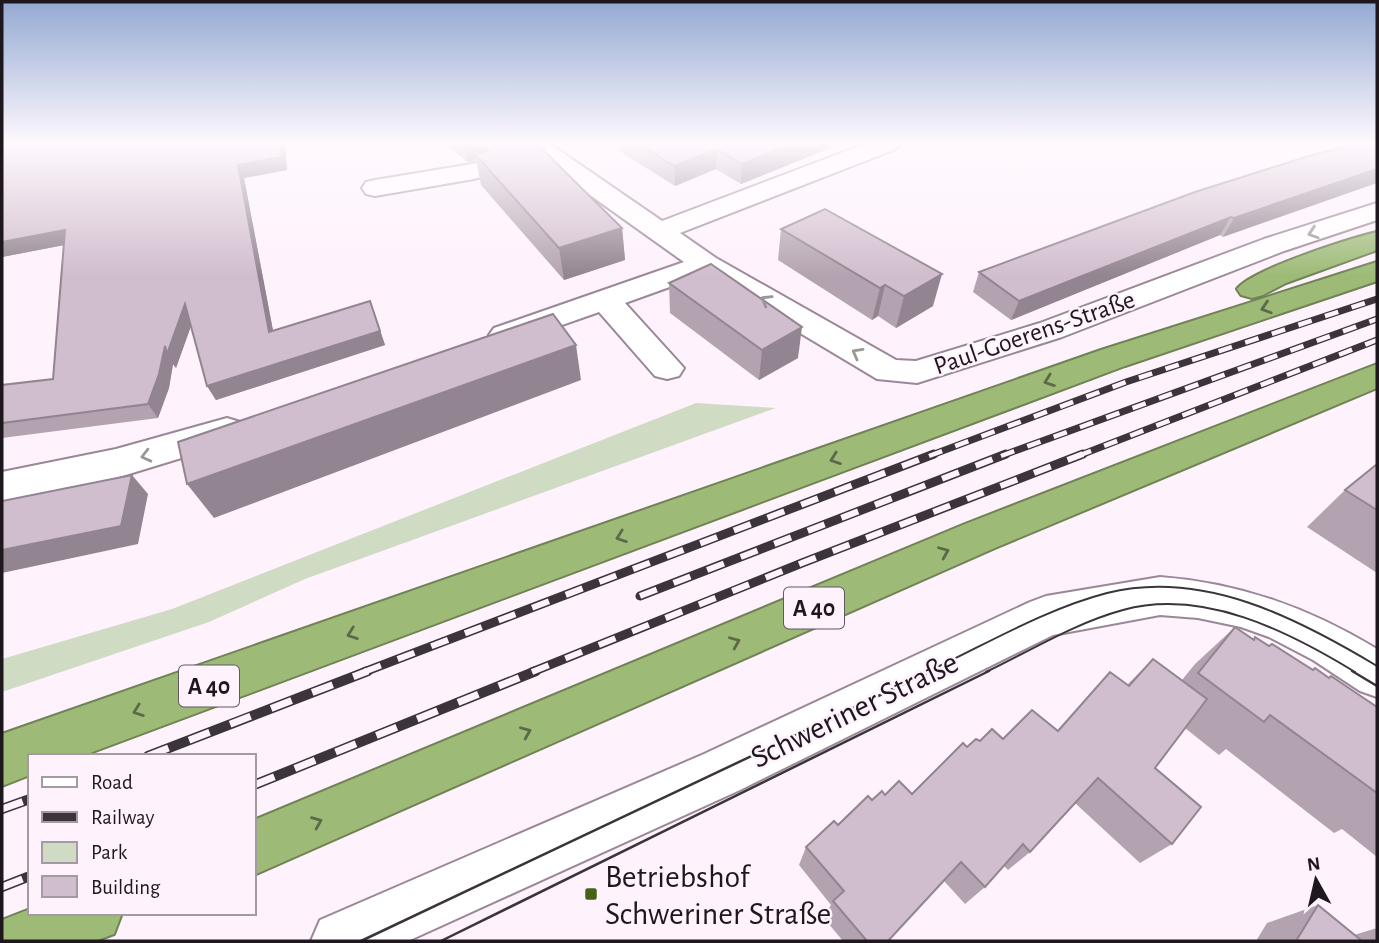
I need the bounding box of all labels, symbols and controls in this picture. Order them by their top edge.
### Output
one-way arrow [1307,224,1319,239]
street label: Paul-Goerens-Straße [930,286,1138,380]
one-way arrow [761,295,774,308]
one-way arrow [1260,299,1272,314]
one-way arrow [851,348,864,361]
one-way arrow [1043,373,1055,387]
one-way arrow [140,448,152,462]
one-way arrow [829,451,841,465]
one-way arrow [615,529,627,543]
one-way arrow [936,546,949,560]
road number: A 40 [784,588,844,628]
one-way arrow [347,626,359,640]
one-way arrow [727,636,740,650]
street label: Schweriner Straße [746,646,963,774]
road number: A 40 [179,666,239,706]
one-way arrow [133,703,145,717]
one-way arrow [519,726,531,740]
legend [28,754,256,915]
text: Road [91,772,133,793]
text: Railway [91,807,154,828]
one-way arrow [310,817,322,831]
text: Park [91,842,128,863]
north arrow [1281,845,1351,915]
text: N [1306,854,1322,875]
place label: Betriebshof Schweriner Straße [605,861,831,930]
text: Building [91,877,161,898]
marker: Betriebshof Schweriner Straße [583,886,599,902]

